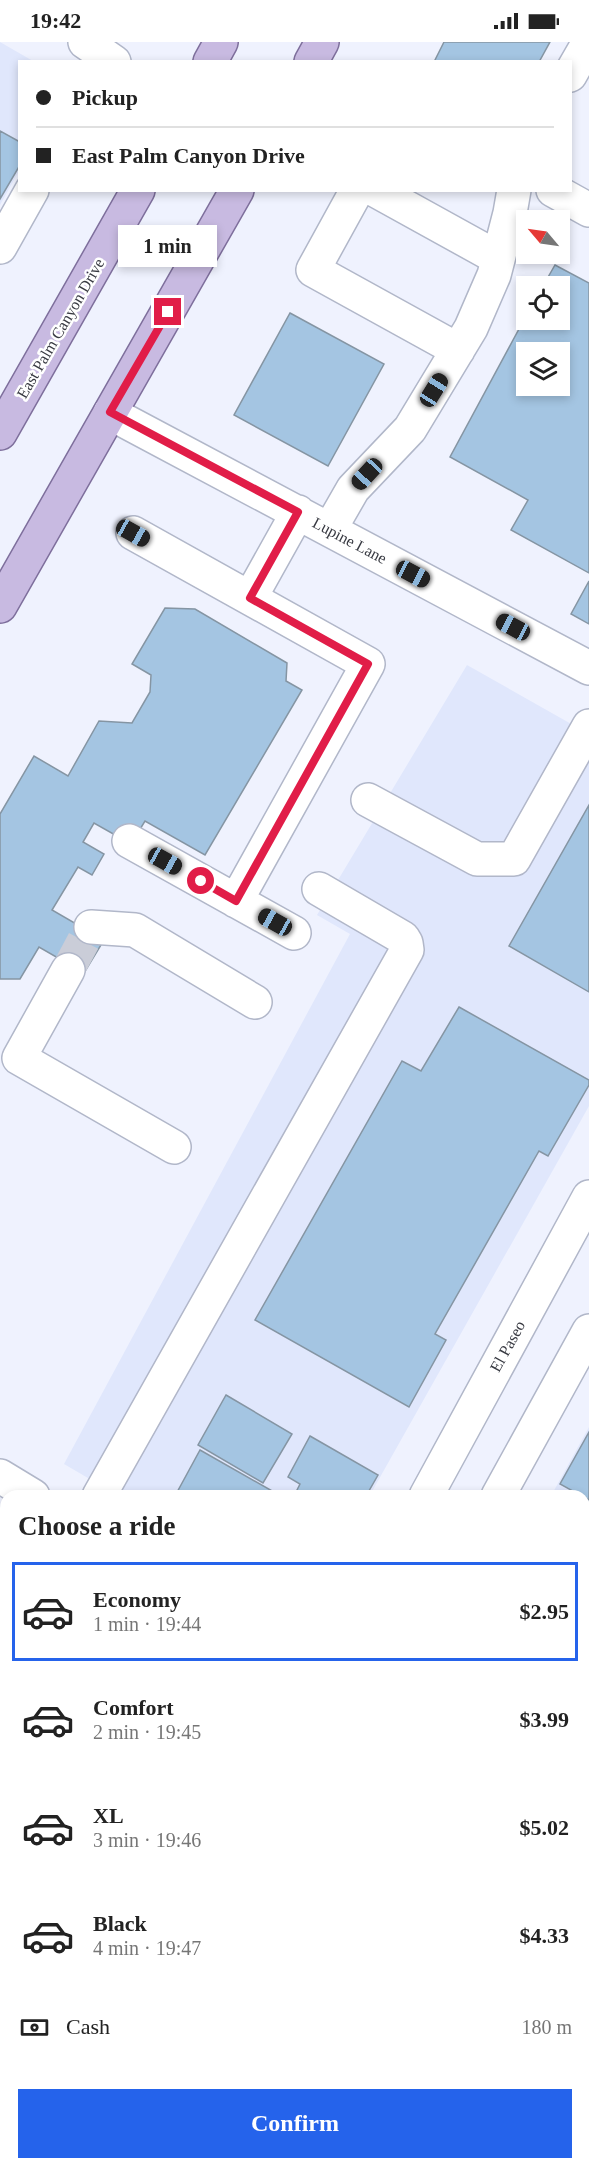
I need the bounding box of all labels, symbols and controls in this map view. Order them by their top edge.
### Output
text: 19:42 [30,8,81,33]
text: Pickup [72,85,138,110]
text: East Palm Canyon Drive [72,143,305,168]
north arrow [516,210,570,264]
map controls [516,210,570,396]
callout: 1 min [118,225,218,267]
text: 1 min [143,235,192,257]
street label: East Palm Canyon Drive [13,255,108,402]
button: locate [516,276,570,330]
route end [154,298,181,325]
button: layers [516,342,570,396]
car [417,370,451,410]
car [348,455,386,493]
street label: Lupine Lane [309,514,390,568]
car [113,516,153,550]
car [393,558,433,590]
car [493,611,533,643]
car [145,844,185,878]
route start [187,867,214,894]
car [255,905,295,939]
street label: El Paseo [487,1318,528,1375]
text: Choose a ride [18,1511,176,1541]
icon: car [21,1585,75,1639]
text: Economy [93,1587,181,1612]
text: $2.95 [520,1599,569,1624]
text: 1 min · 19:44 [93,1613,201,1635]
icon: car [21,1693,75,1747]
text: Comfort [93,1695,174,1720]
text: $3.99 [520,1707,569,1732]
text: 2 min · 19:45 [93,1721,201,1743]
icon: car [21,1801,75,1855]
text: XL [93,1803,124,1828]
text: $5.02 [520,1815,569,1840]
text: 3 min · 19:46 [93,1829,201,1851]
icon: car [21,1909,75,1963]
text: Black [93,1911,147,1936]
text: $4.33 [520,1923,569,1948]
text: 4 min · 19:47 [93,1937,201,1959]
icon: cash [18,2011,51,2044]
text: Cash [66,2014,110,2039]
text: 180 m [521,2016,572,2038]
button: Confirm [18,2089,572,2158]

